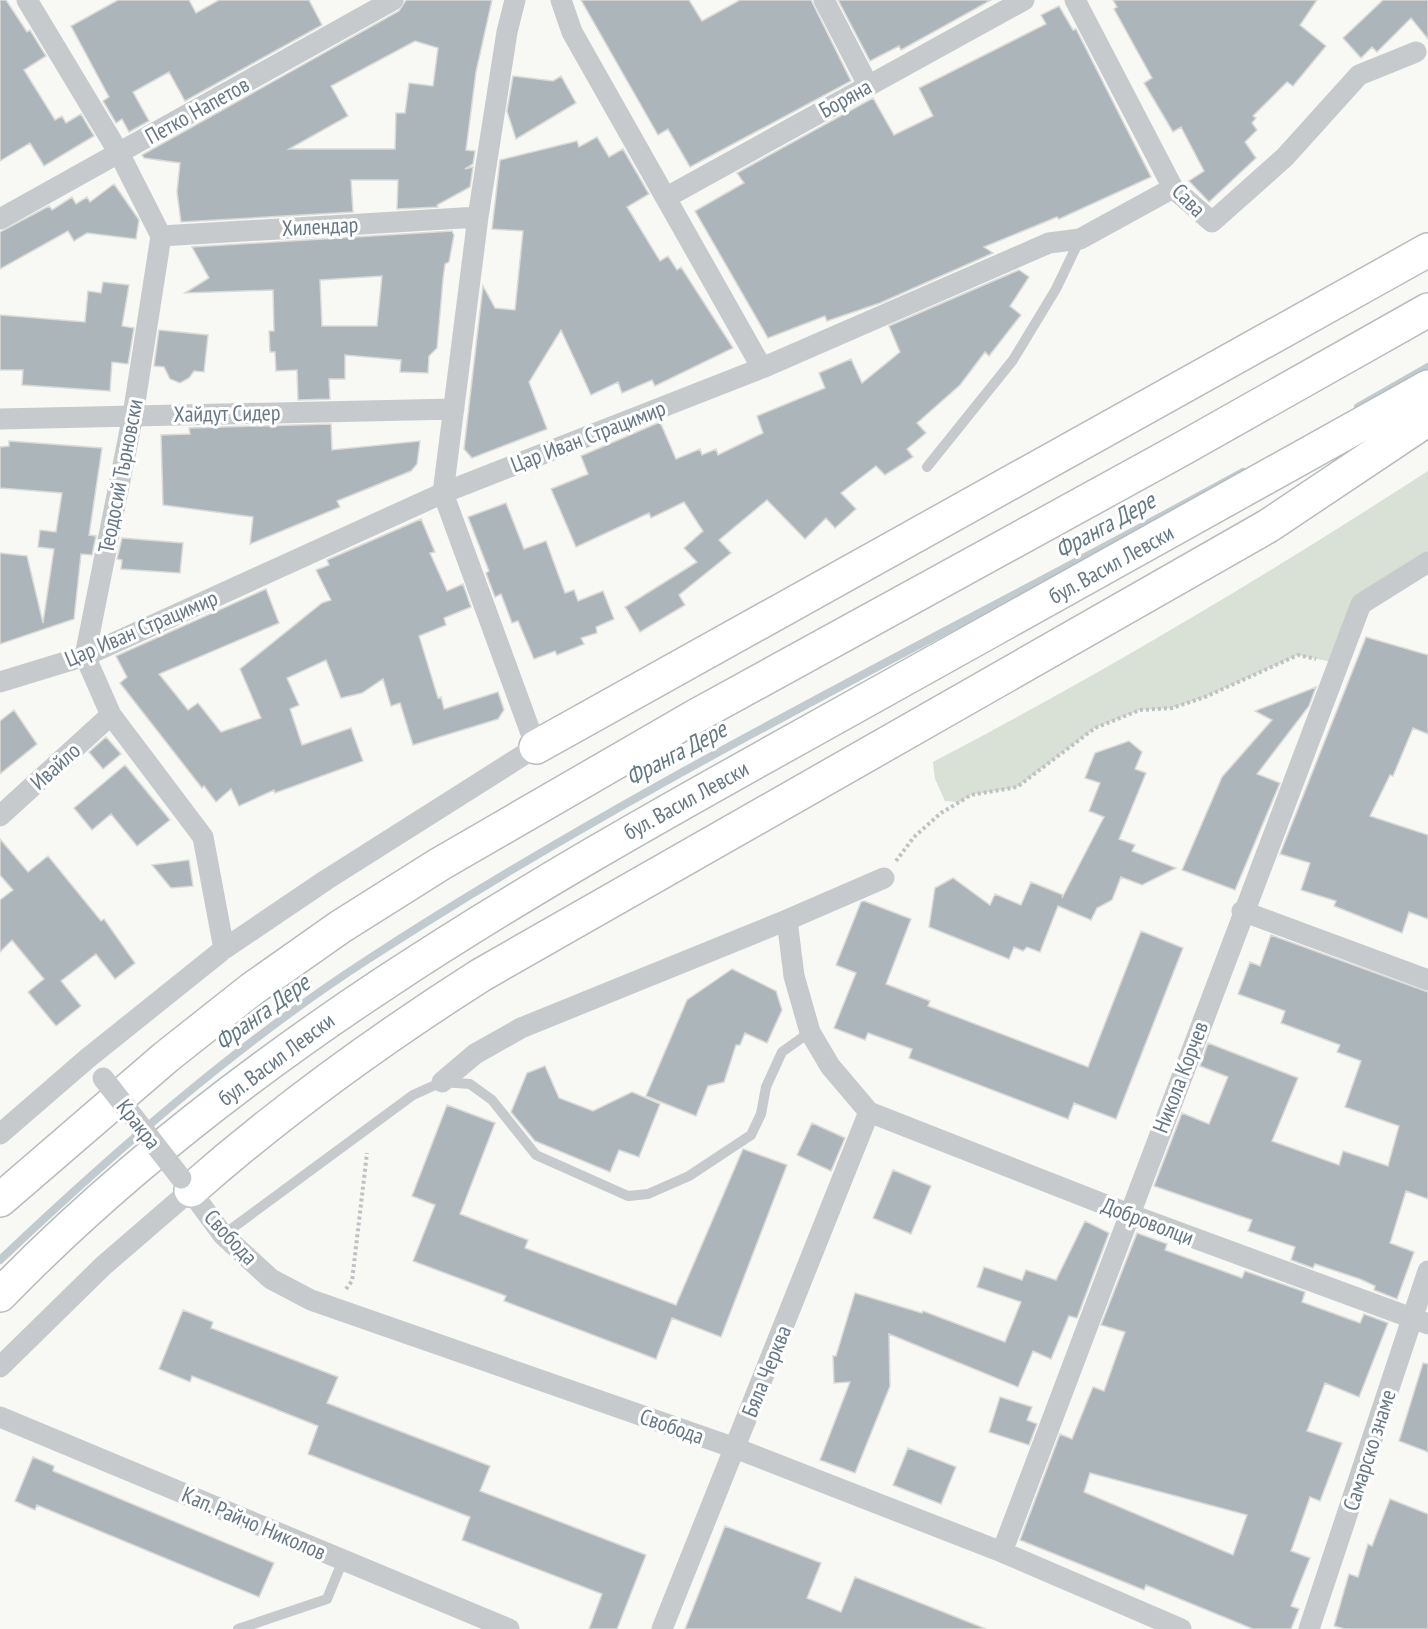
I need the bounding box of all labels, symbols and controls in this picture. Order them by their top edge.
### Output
street label: Петко Напетов [140,70,254,150]
street label: Боряна [814,72,876,124]
street label: Сава [1166,177,1212,223]
street label: Хилендар [281,210,359,242]
street label: Цар Иван Страцимир [507,394,669,478]
street label: Теодосий Търновски [91,396,149,556]
street label: Хайдут Сидер [173,398,281,428]
water label: Франга Дере [1049,484,1162,565]
street label: бул. Васил Левски [1044,518,1178,610]
street label: Цар Иван Страцимир [60,583,222,673]
water label: Франга Дере [620,713,734,792]
street label: Ивайло [24,736,86,796]
street label: бул. Васил Левски [619,754,753,846]
water label: Франга Дере [208,966,317,1057]
street label: бул. Васил Левски [212,1006,340,1112]
street label: Никола Корчев [1146,1017,1214,1137]
street label: Кракра [111,1093,167,1155]
street label: Доброволци [1098,1191,1198,1251]
street label: Свобода [198,1203,264,1271]
street label: Бяла Черква [735,1321,797,1421]
street label: Самарско знаме [1336,1386,1402,1514]
street label: Свобода [636,1402,708,1450]
street label: Кап. Райчо Николов [178,1480,330,1566]

